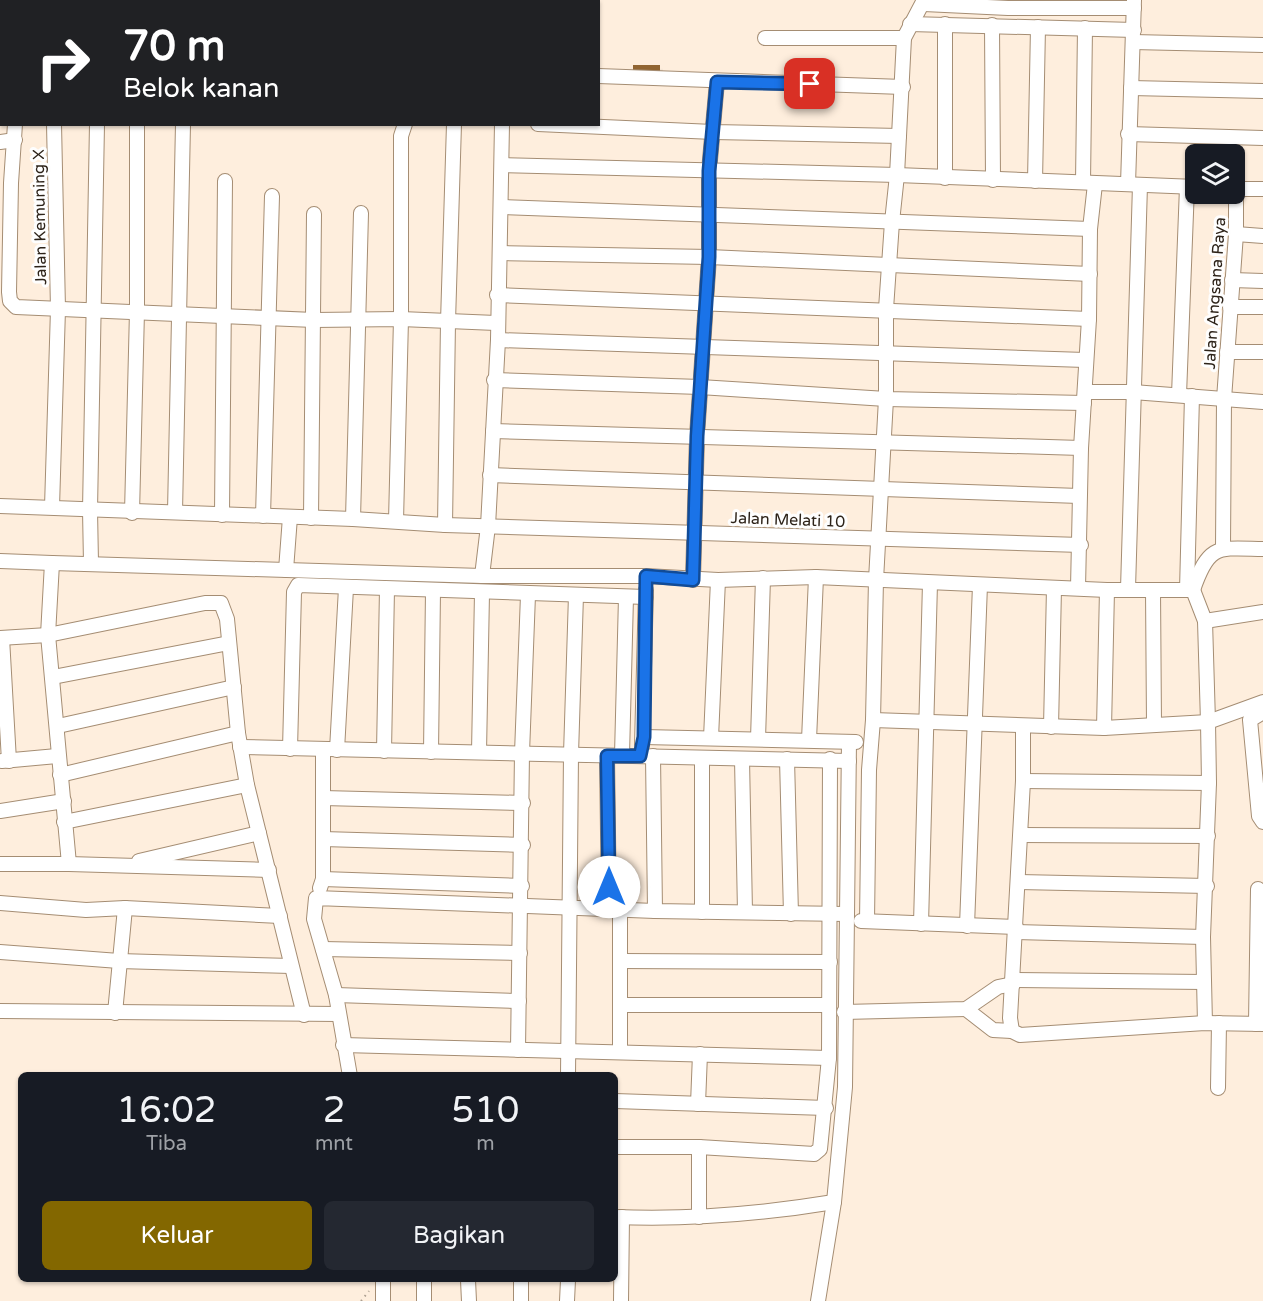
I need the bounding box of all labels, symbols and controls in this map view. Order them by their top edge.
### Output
text: 70 m [123,21,225,72]
icon: right [24,24,102,102]
pin [784,58,835,109]
icon: arrive [793,67,826,100]
text: Belok kanan [123,72,279,105]
map controls [1185,144,1245,204]
button: layers [1185,144,1245,204]
street label: Jalan Kemuning X [29,149,51,285]
street label: Jalan Angsana Raya [1200,216,1230,370]
street label: Jalan Melati 10 [730,508,846,532]
position arrow [577,855,641,919]
text: 16:02 [117,1089,216,1132]
text: 2 [323,1089,345,1132]
text: 510 [452,1089,519,1132]
text: Tiba [146,1132,187,1156]
text: mnt [315,1132,353,1156]
text: m [476,1132,495,1156]
button: Keluar [42,1201,312,1270]
button: Bagikan [324,1201,594,1270]

